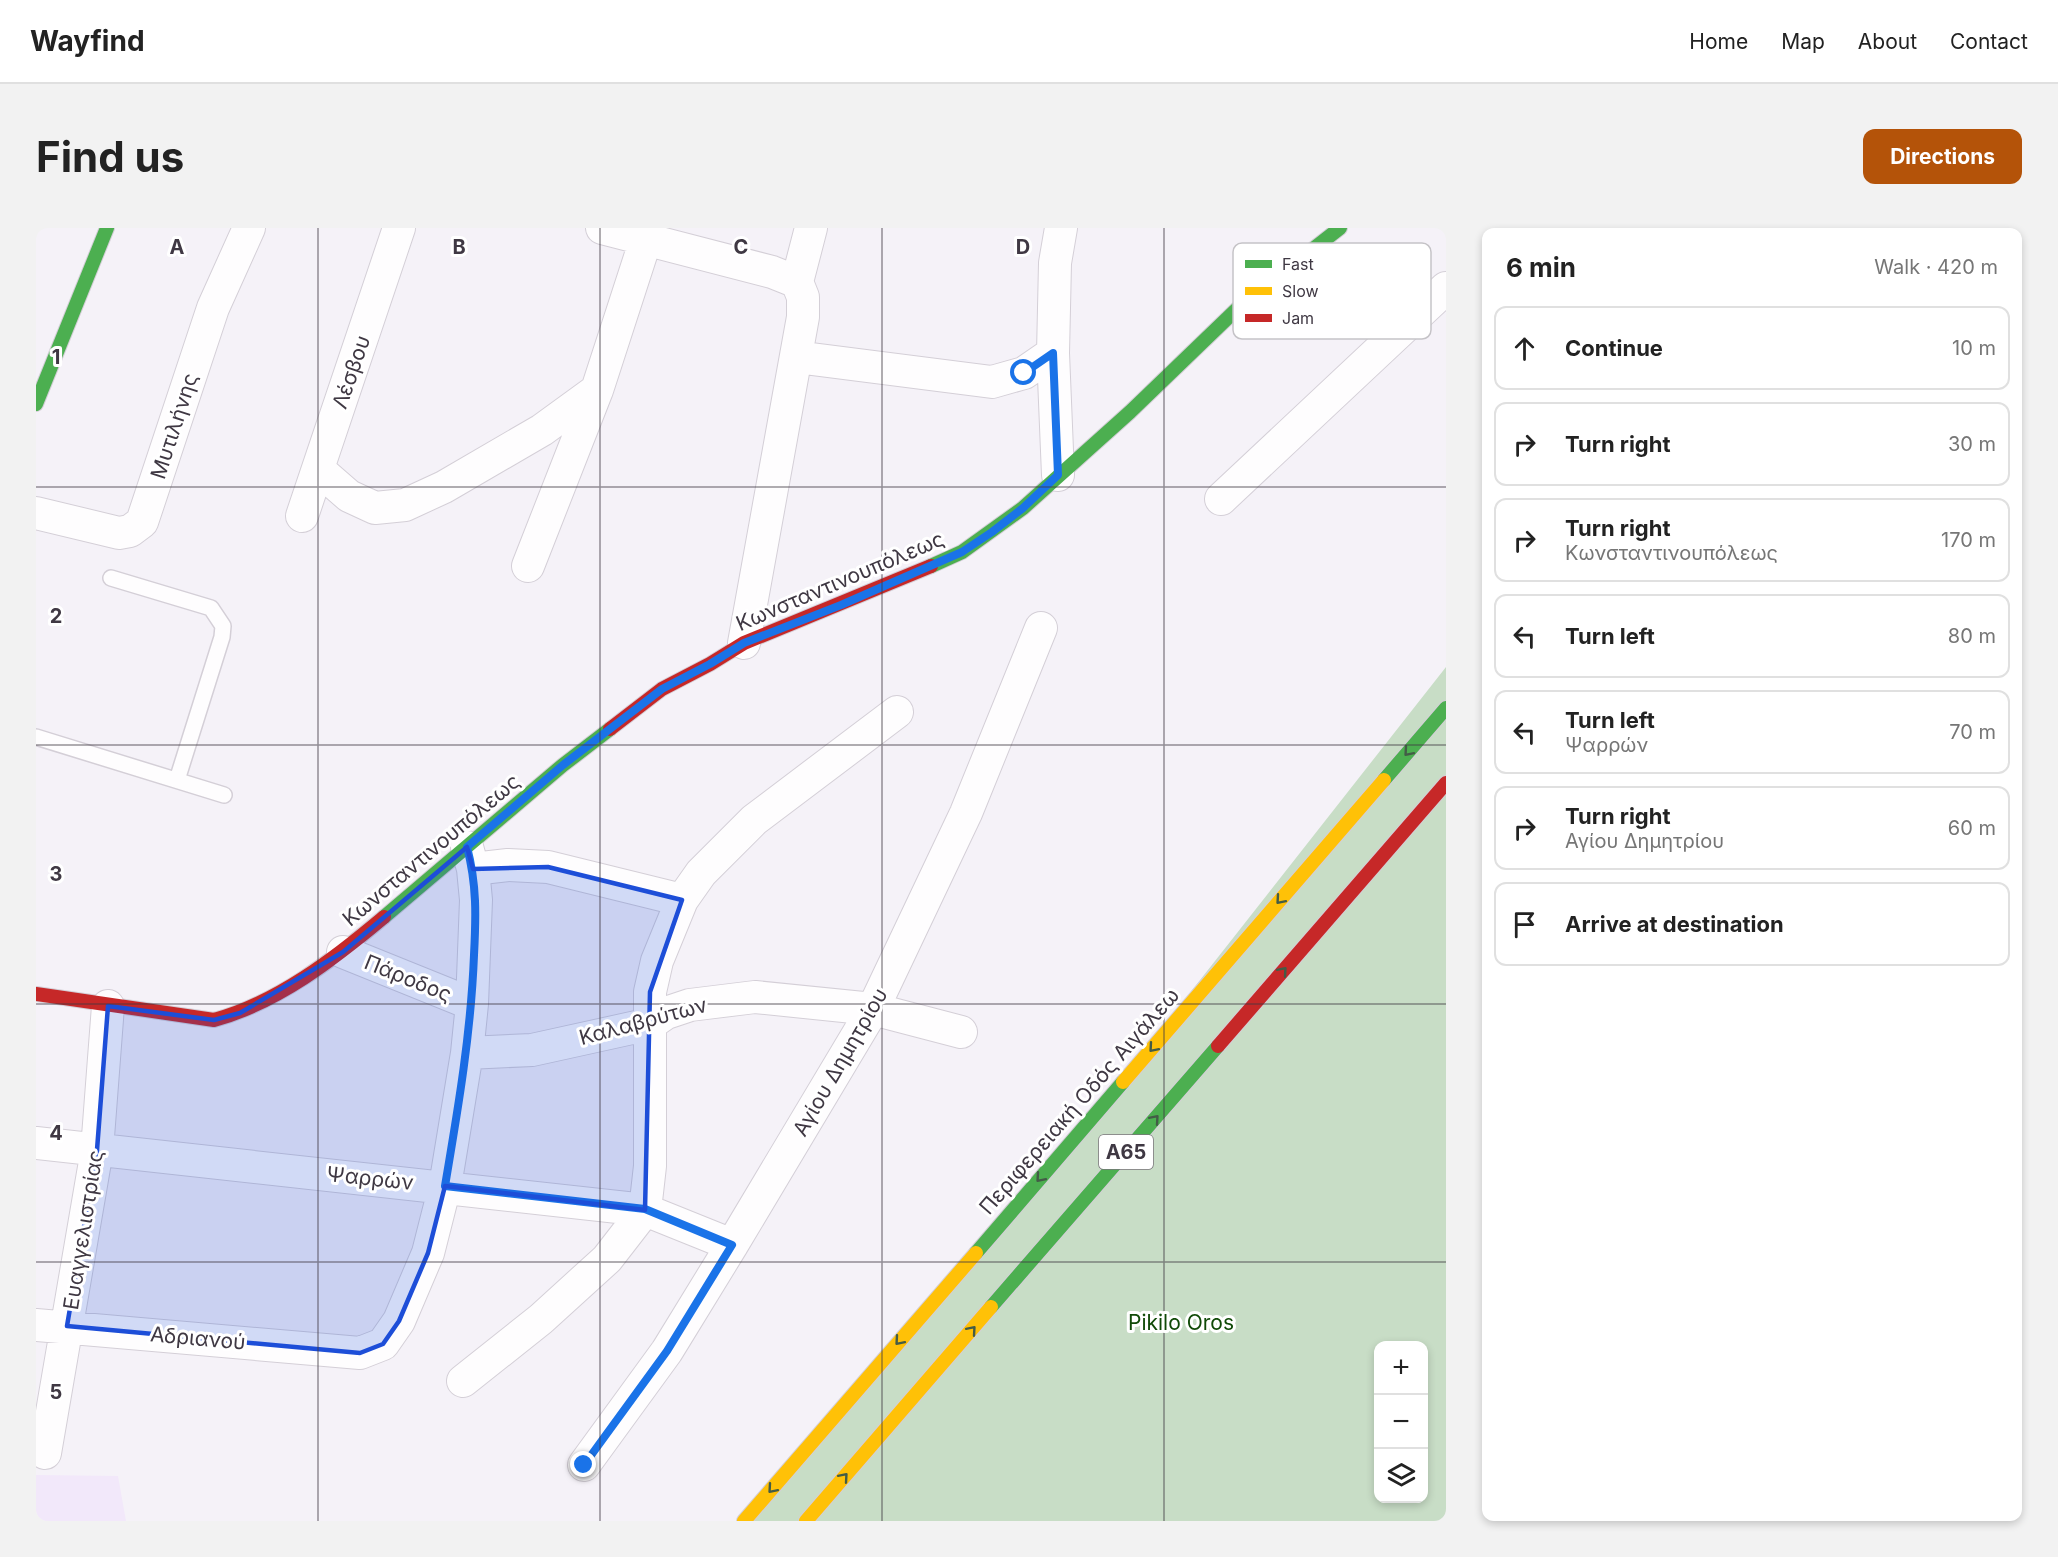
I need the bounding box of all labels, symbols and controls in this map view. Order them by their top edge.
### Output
text: Wayfind [30,24,145,58]
text: Home [1689,29,1748,54]
text: Map [1781,29,1825,54]
text: About [1858,29,1917,54]
text: Contact [1950,29,2028,54]
button: Directions [1863,129,2022,184]
text: Find us [36,131,184,182]
text: A [170,235,185,259]
text: B [452,235,466,259]
text: C [734,235,748,259]
text: D [1016,235,1030,259]
legend [1233,243,1431,339]
text: 6 min [1506,252,1576,283]
text: Fast [1282,254,1314,274]
text: Walk · 420 m [1874,255,1998,279]
text: Slow [1282,281,1319,301]
text: Jam [1282,308,1314,328]
street label: Λέσβου [327,332,375,412]
icon: ahead [1508,332,1541,365]
text: Continue [1565,335,1663,361]
text: 10 m [1952,336,1996,360]
text: 1 [52,345,60,369]
route start [1010,359,1036,385]
street label: Μυτιλήνης [145,370,203,482]
icon: right [1508,428,1541,461]
text: Turn right [1565,431,1671,457]
text: 30 m [1948,432,1996,456]
text: Turn right [1565,515,1671,541]
icon: right [1508,524,1541,557]
street label: Κωνσταντινουπόλεως [732,526,948,636]
text: 170 m [1941,528,1996,552]
text: Κωνσταντινουπόλεως [1565,541,1778,565]
text: 2 [50,604,62,628]
icon: left [1508,620,1541,653]
text: Turn left [1565,623,1655,649]
text: 80 m [1948,624,1996,648]
text: Turn left [1565,707,1655,733]
icon: left [1508,716,1541,749]
text: 70 m [1949,720,1996,744]
text: Ψαρρών [1565,733,1648,757]
one-way arrow [1404,746,1415,756]
street label: Κωνσταντινουπόλεως [337,769,525,931]
text: Turn right [1565,803,1671,829]
icon: right [1508,812,1541,845]
text: 60 m [1948,816,1996,840]
text: Αγίου Δημητρίου [1565,829,1724,853]
text: 3 [50,862,62,886]
one-way arrow [1276,893,1287,904]
icon: arrive [1508,908,1541,941]
text: Arrive at destination [1565,911,1784,937]
street label: Πάροδος [361,949,455,1007]
one-way arrow [1276,968,1287,978]
street label: Αγίου Δημητρίου [787,983,893,1141]
street label: Περιφερειακή Οδός Αιγάλεω [974,983,1184,1219]
street label: Καλαβρύτων [576,992,710,1050]
one-way arrow [1149,1041,1160,1052]
one-way arrow [1148,1115,1159,1126]
text: 4 [49,1121,63,1145]
road number: Α65 [1099,1135,1153,1169]
street label: Ευαγγελιστρίας [58,1148,108,1312]
street label: Ψαρρών [325,1161,415,1195]
one-way arrow [1036,1171,1047,1182]
park label: Pikilo Oros [1128,1310,1234,1335]
street label: Αδριανού [149,1321,247,1355]
one-way arrow [965,1326,976,1336]
one-way arrow [895,1334,906,1345]
map controls [1374,1341,1428,1503]
button: + [1374,1341,1428,1395]
text: 5 [50,1380,62,1404]
button: − [1374,1395,1428,1449]
button: layers [1374,1449,1428,1503]
route end [570,1451,596,1477]
one-way arrow [837,1473,848,1484]
one-way arrow [768,1482,779,1493]

